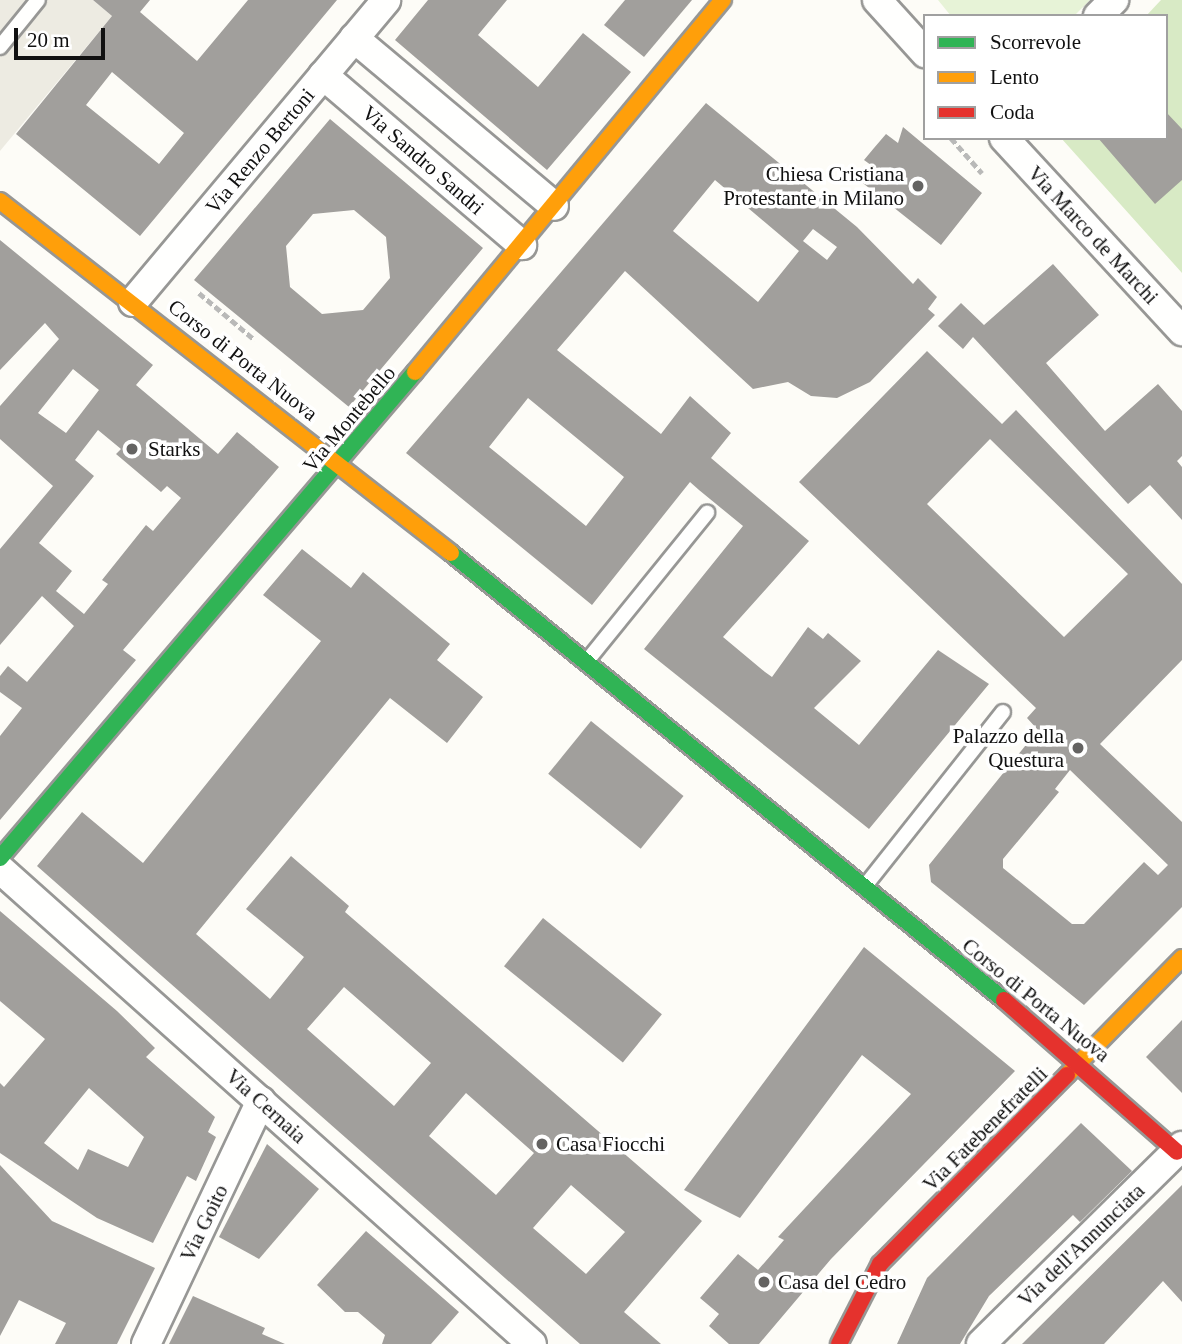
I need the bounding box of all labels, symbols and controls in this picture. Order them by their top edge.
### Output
scale bar [18,14,108,58]
legend [923,14,1168,140]
text: 20 m [27,28,70,52]
text: Scorrevole [990,30,1081,54]
text: Lento [990,65,1039,89]
street label: Via Renzo Bertoni [200,83,320,219]
street label: Via Sandro Sandri [357,100,489,220]
text: Coda [990,100,1034,124]
place label: Chiesa Cristiana Protestante in Milano [723,161,904,211]
street label: Via Marco de Marchi [1022,161,1164,309]
marker: Chiesa Cristiana Protestante in Milano [910,178,926,194]
street label: Corso di Porta Nuova [163,294,323,426]
street label: Via Montebello [297,361,401,477]
place label: Starks [148,436,200,462]
marker: Starks [122,439,142,459]
place label: Palazzo della Questura [953,723,1064,773]
marker: Palazzo della Questura [1070,740,1086,756]
street label: Corso di Porta Nuova [957,933,1115,1067]
street label: Via Fatebenefratelli [917,1061,1053,1197]
street label: Via Cernaia [221,1063,311,1149]
place label: Casa Fiocchi [556,1131,665,1157]
marker: Casa Fiocchi [534,1136,550,1152]
street label: Via dell'Annunciata [1012,1178,1150,1312]
street label: Via Goito [175,1181,233,1265]
place label: Casa del Cedro [778,1269,906,1295]
marker: Casa del Cedro [756,1274,772,1290]

